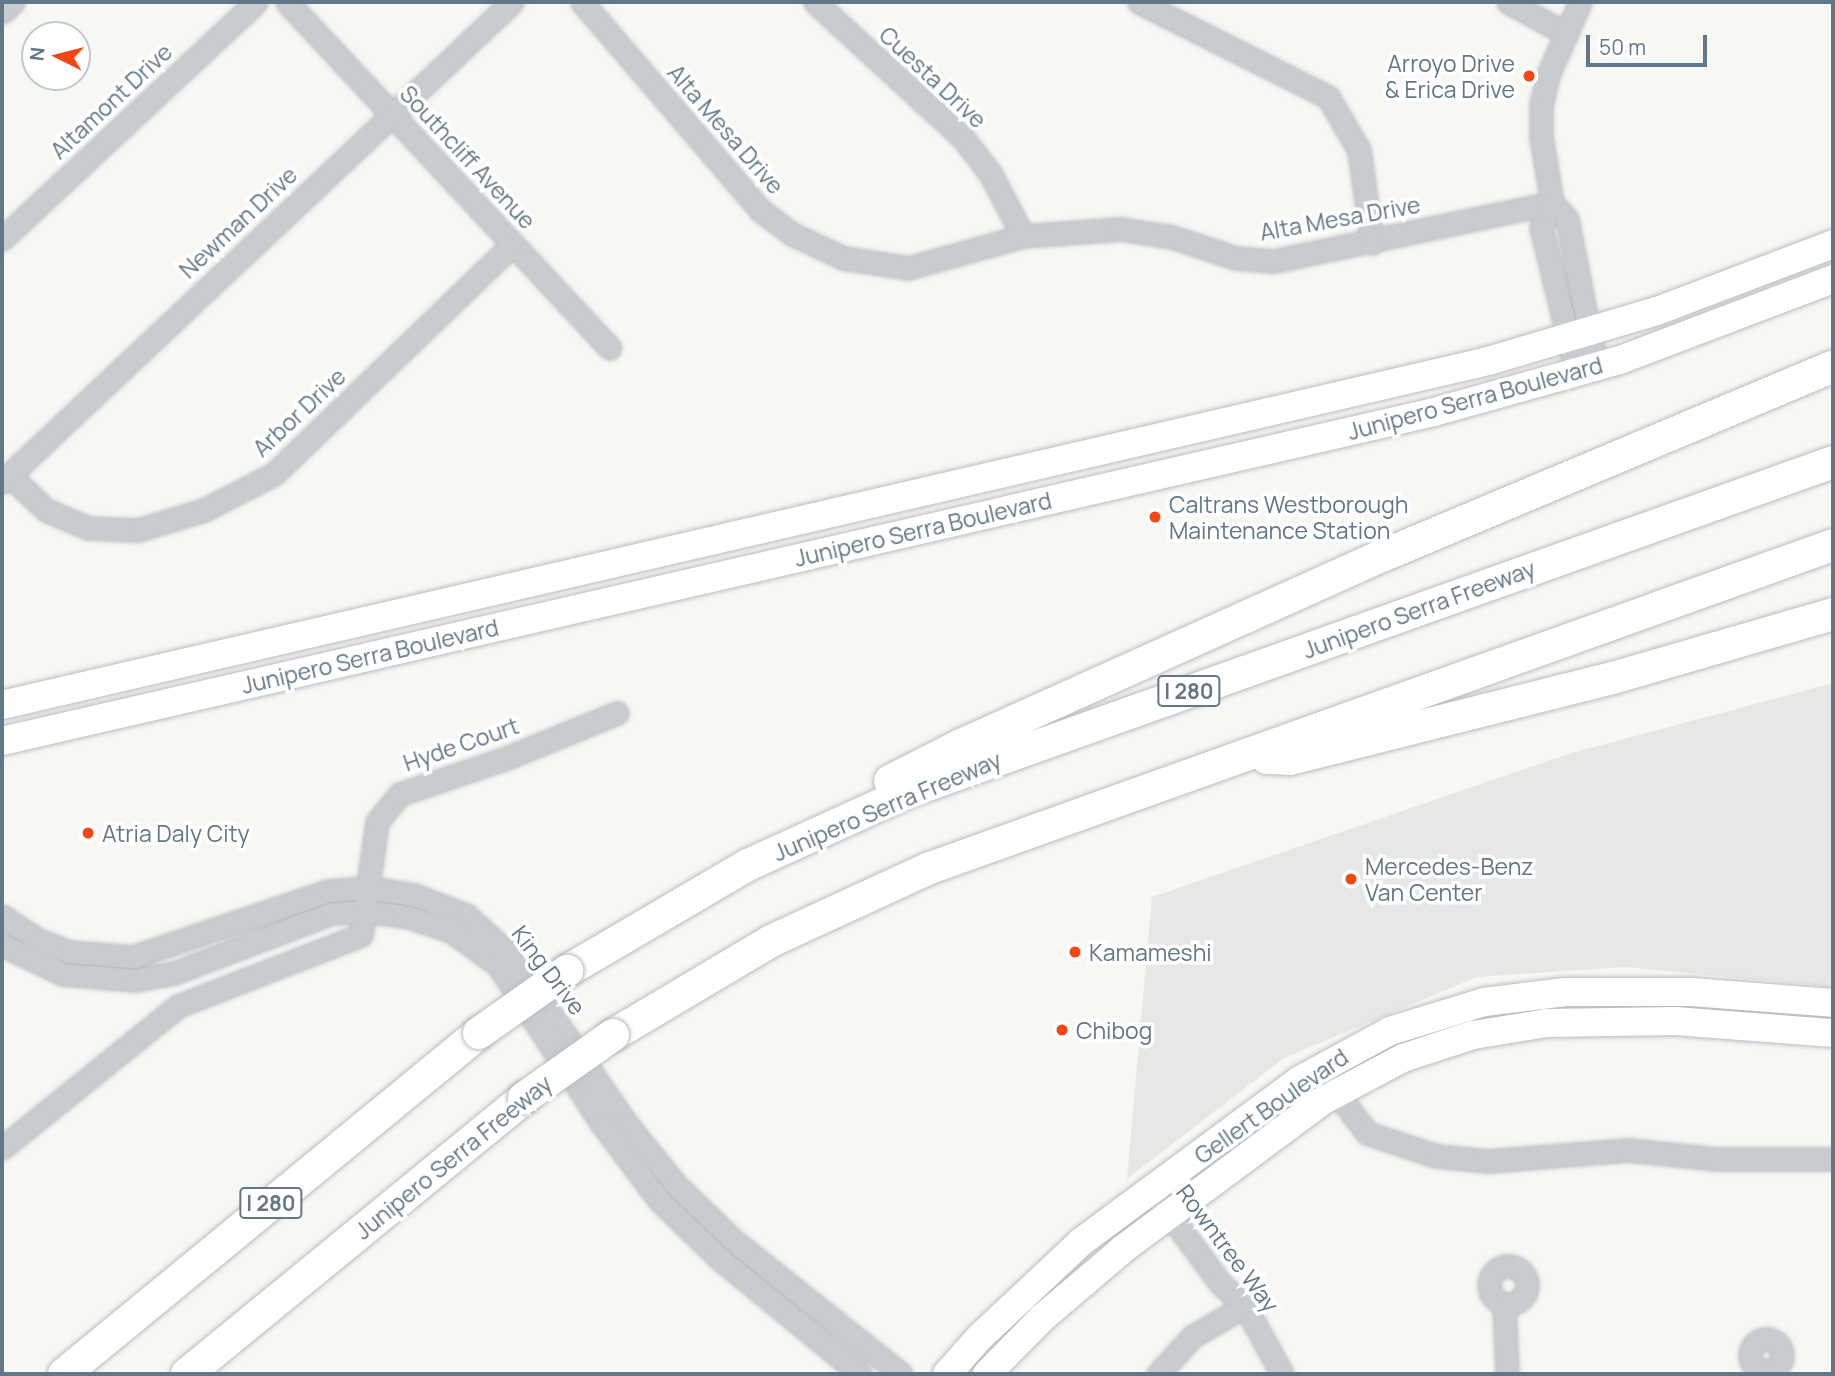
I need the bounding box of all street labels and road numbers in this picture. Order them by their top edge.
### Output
street label: Cuesta Drive [874,21,992,133]
street label: Altamont Drive [44,38,178,164]
street label: Alta Mesa Drive [662,59,790,199]
street label: Southcliff Avenue [394,80,542,234]
street label: Newman Drive [173,161,303,283]
street label: Alta Mesa Drive [1258,190,1422,246]
street label: Junipero Serra Boulevard [1344,351,1606,445]
street label: Arbor Drive [247,362,351,462]
street label: Junipero Serra Boulevard [792,486,1054,572]
street label: Junipero Serra Freeway [1299,554,1539,664]
street label: Junipero Serra Boulevard [239,613,501,699]
road number: I 280 [1156,674,1222,708]
street label: Hyde Court [400,711,522,777]
street label: Junipero Serra Freeway [769,745,1005,867]
street label: King Drive [506,920,592,1020]
street label: Gellert Boulevard [1189,1043,1353,1169]
street label: Junipero Serra Freeway [349,1069,557,1245]
street label: Rowntree Way [1171,1179,1285,1317]
road number: I 280 [238,1186,304,1220]

